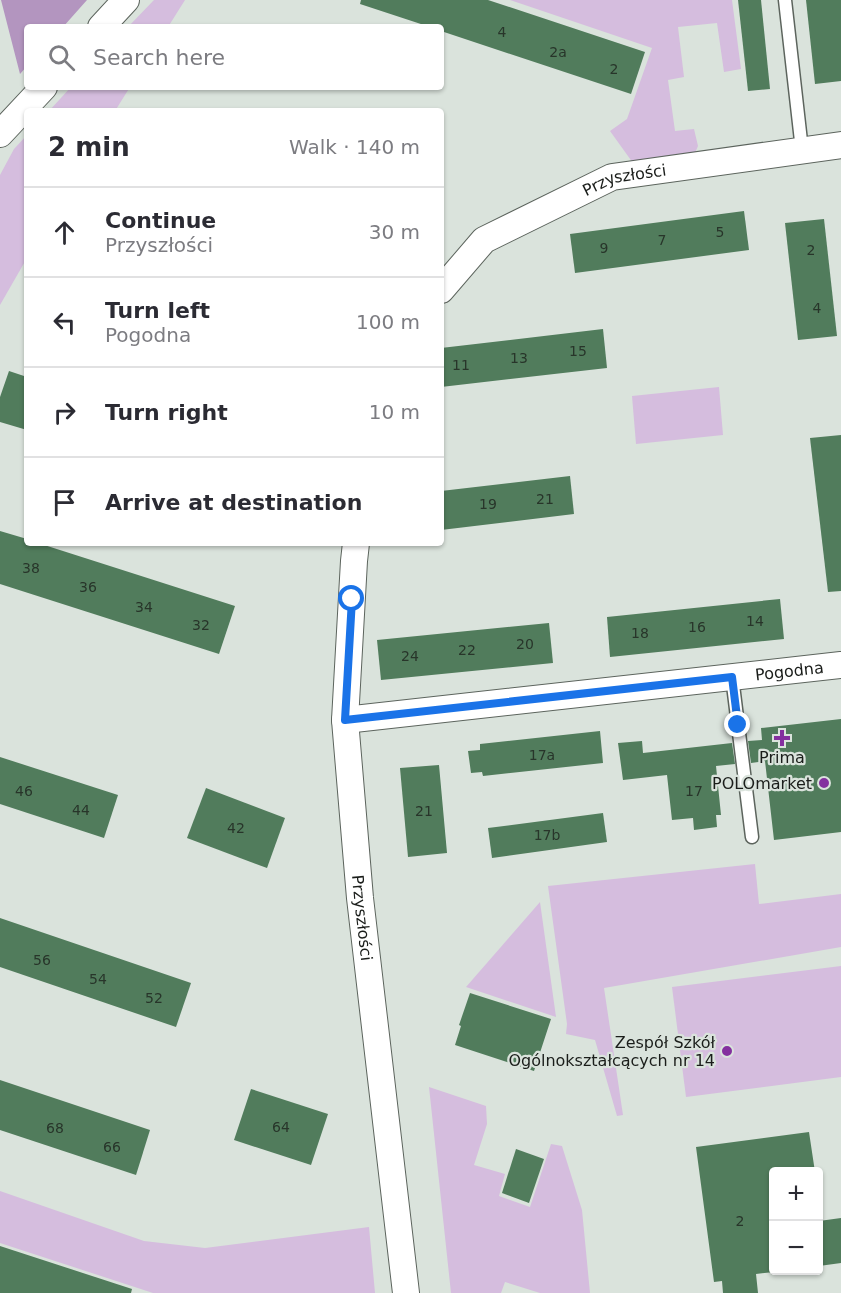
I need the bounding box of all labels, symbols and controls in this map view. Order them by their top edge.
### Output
search box [24,24,444,90]
house number: 4 [498,24,507,40]
icon: search [45,41,78,74]
house number: 2a [549,44,567,60]
text: Search here [93,45,225,70]
house number: 2 [610,61,618,77]
text: 2 min [48,132,130,162]
text: Walk · 140 m [289,135,420,159]
street label: Przyszłości [579,160,667,200]
text: Continue [105,208,216,233]
icon: ahead [48,216,81,249]
text: 30 m [369,220,420,244]
house number: 5 [716,224,724,240]
house number: 7 [658,232,666,248]
text: Przyszłości [105,233,213,257]
house number: 9 [600,240,608,256]
house number: 2 [807,242,815,258]
text: Turn left [105,298,210,323]
house number: 4 [813,300,822,316]
icon: left [48,306,81,339]
text: 100 m [356,310,420,334]
text: Pogodna [105,323,191,347]
house number: 15 [569,343,587,359]
house number: 13 [510,350,528,366]
house number: 11 [452,357,470,373]
icon: right [48,396,81,429]
text: Turn right [105,400,228,425]
text: 10 m [369,400,420,424]
icon: arrive [48,486,81,519]
text: Arrive at destination [105,490,362,515]
house number: 21 [536,491,554,507]
house number: 19 [479,496,497,512]
house number: 38 [22,560,40,576]
house number: 36 [79,579,97,595]
route start [338,585,364,611]
house number: 34 [135,599,153,615]
house number: 14 [746,613,764,629]
house number: 32 [192,617,210,633]
house number: 16 [688,619,706,635]
house number: 18 [631,625,649,641]
house number: 20 [516,636,534,652]
house number: 22 [458,642,476,658]
house number: 24 [401,648,419,664]
street label: Pogodna [754,657,825,684]
route end [724,711,750,737]
marker: Prima [775,731,789,745]
house number: 17a [529,747,555,763]
place label: Prima [759,748,805,767]
place label: POLOmarket [712,774,812,793]
marker: POLOmarket [817,776,831,790]
house number: 46 [15,783,33,799]
house number: 17 [685,783,703,799]
house number: 44 [72,802,90,818]
house number: 21 [415,803,433,819]
house number: 42 [227,820,245,836]
house number: 17b [534,827,560,843]
street label: Przyszłości [349,874,377,962]
house number: 56 [33,952,51,968]
house number: 54 [89,971,107,987]
house number: 52 [145,990,163,1006]
place label: Zespół Szkół Ogólnokształcących nr 14 [508,1033,715,1070]
marker: Zespół Szkół Ogólnokształcących nr 14 [720,1044,734,1058]
house number: 64 [272,1119,290,1135]
house number: 68 [46,1120,64,1136]
house number: 66 [103,1139,121,1155]
map controls [769,1167,823,1275]
button: + [769,1167,823,1221]
house number: 2 [736,1213,744,1229]
button: − [769,1221,823,1275]

